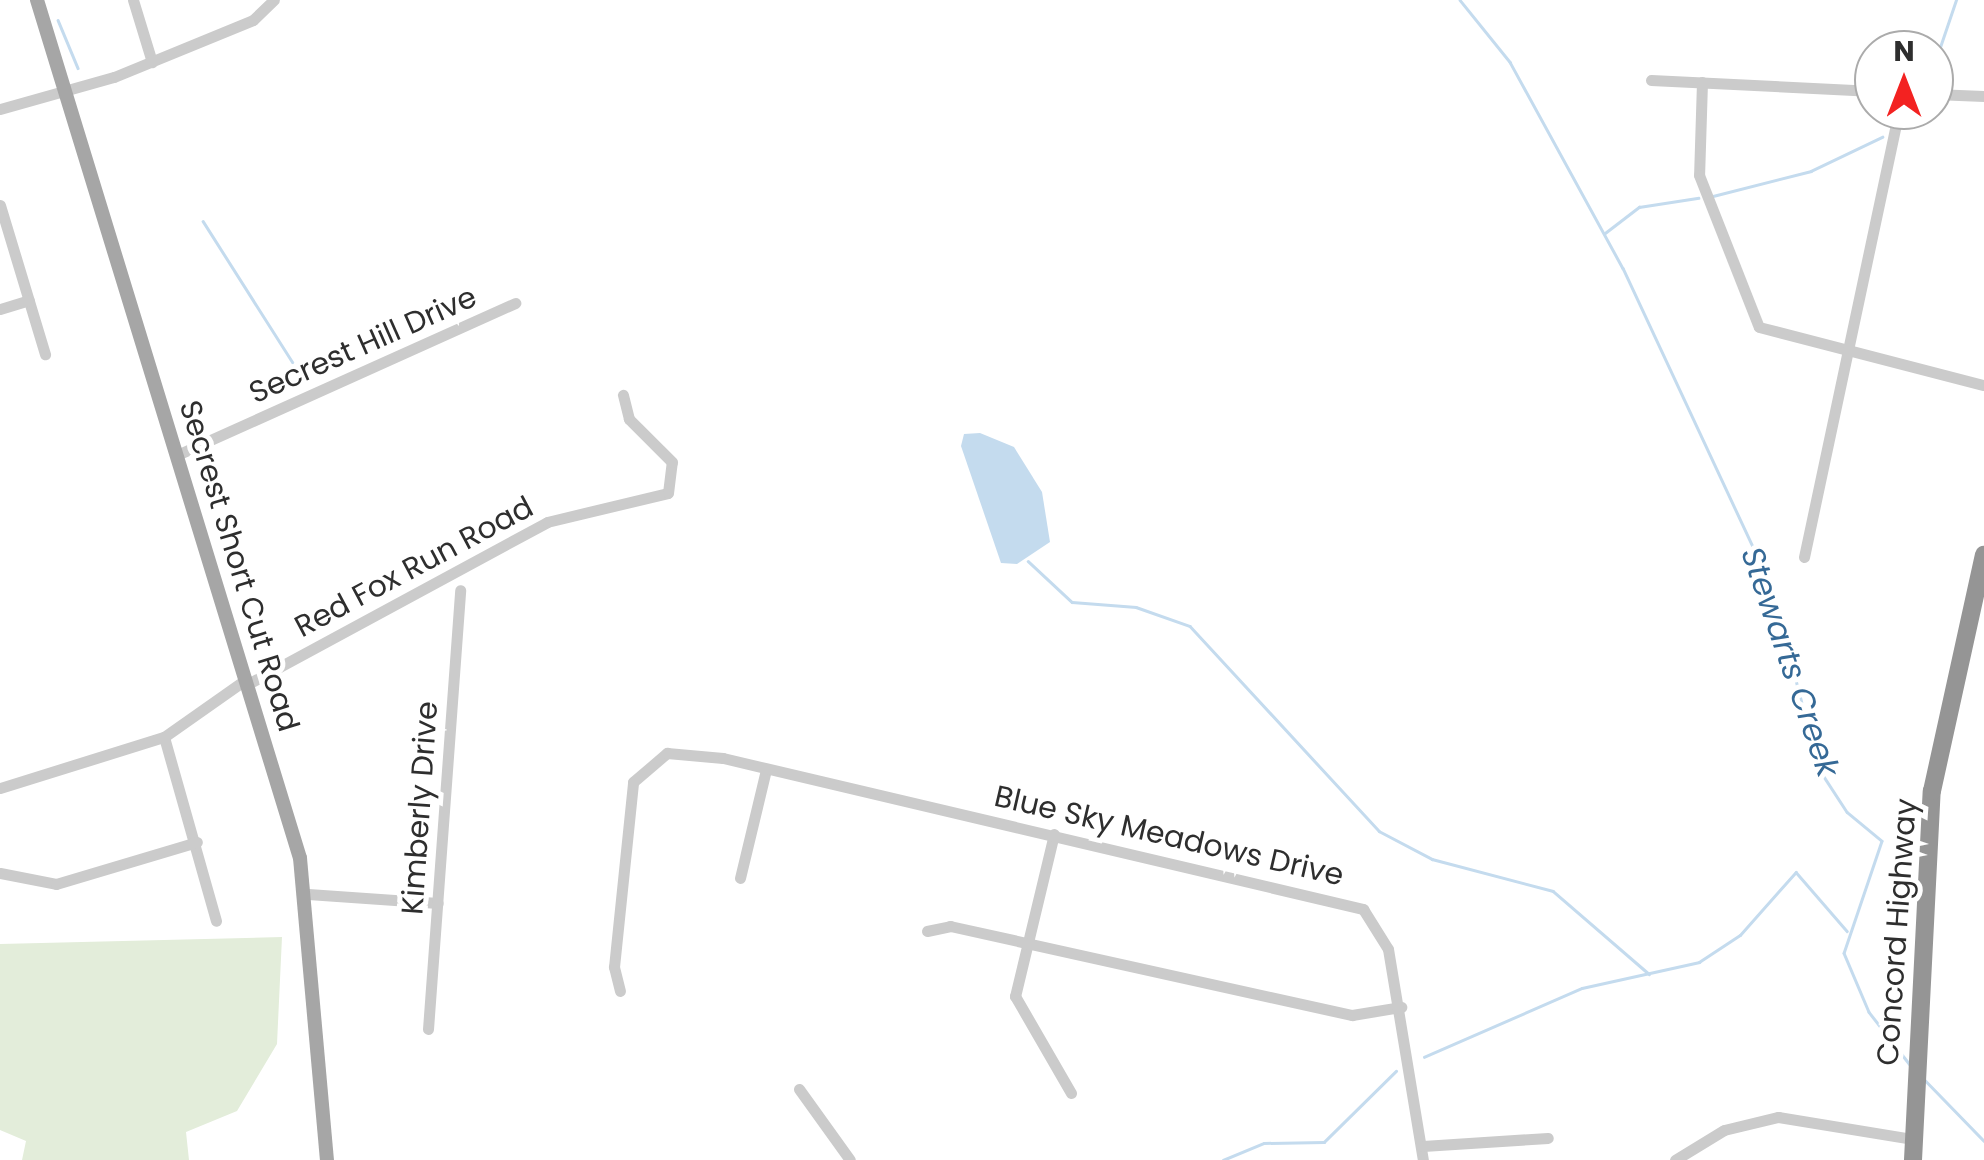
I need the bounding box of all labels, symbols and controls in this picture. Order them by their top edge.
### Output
north arrow [1854,30,1954,130]
text: N [1893,32,1915,71]
street label: Secrest Hill Drive [244,279,482,411]
street label: Secrest Short Cut Road [171,396,307,736]
street label: Red Fox Run Road [289,489,539,645]
water label: Stewarts Creek [1733,542,1847,782]
street label: Kimberly Drive [395,700,445,916]
street label: Blue Sky Meadows Drive [991,778,1347,894]
street label: Concord Highway [1870,797,1924,1067]

